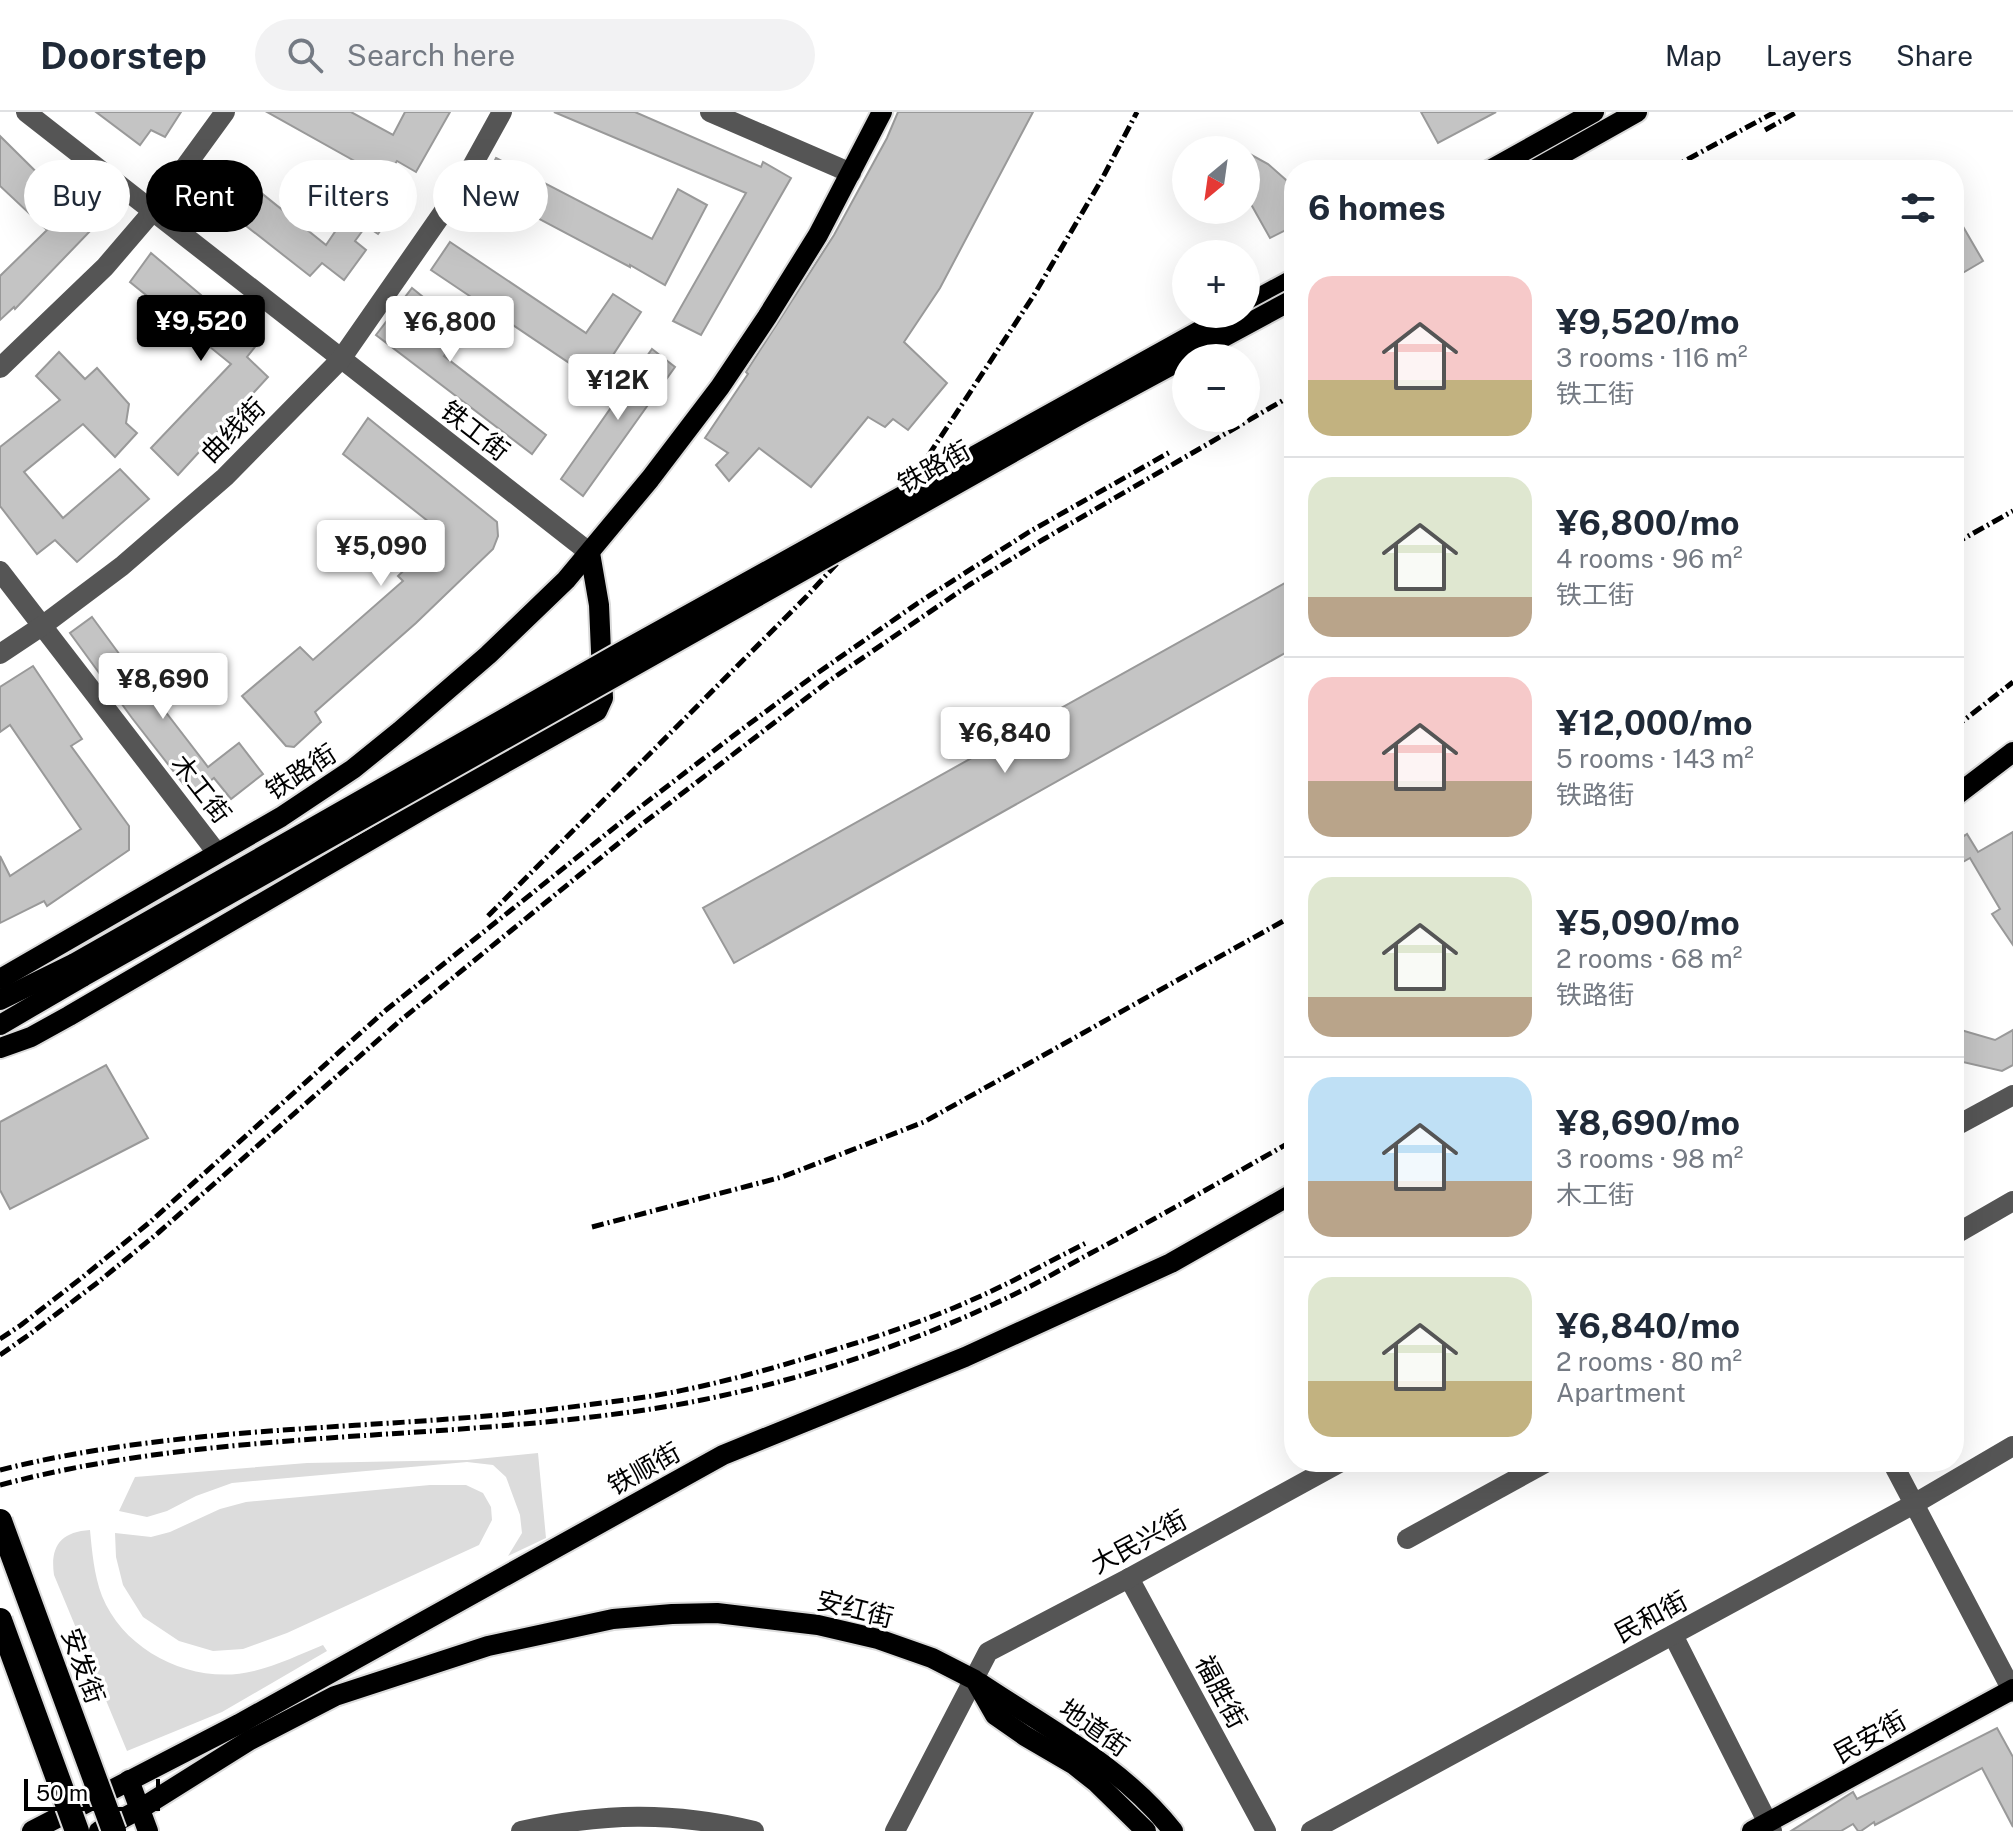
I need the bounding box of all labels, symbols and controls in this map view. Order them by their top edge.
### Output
search box [255,19,815,91]
text: Doorstep [40,33,207,78]
icon: search [283,33,327,77]
text: Search here [347,37,515,73]
text: Map [1665,39,1722,72]
text: Layers [1766,39,1852,72]
text: Share [1896,39,1973,72]
north arrow [1172,136,1260,224]
map controls [1172,136,1260,432]
chip: Buy [24,160,130,232]
chip: Rent [146,160,263,232]
chip: Filters [279,160,417,232]
chip: New [433,160,548,232]
icon: filters [1896,186,1940,230]
text: 6 homes [1308,188,1446,228]
button: + [1172,240,1260,328]
pin: ¥9,520 [136,295,266,363]
pin: ¥6,800 [385,296,515,364]
text: ¥9,520/mo [1556,302,1740,342]
text: ¥9,520 [155,305,247,336]
text: ¥6,800 [404,306,496,337]
icon: home [1372,308,1468,404]
text: 3 rooms · 116 m² [1556,342,1748,373]
button: − [1172,344,1260,432]
pin: ¥12K [571,354,665,422]
text: ¥12K [586,364,650,395]
text: 铁工街 [1556,378,1634,409]
street label: 曲线街 [194,391,271,468]
street label: 铁工街 [435,394,516,467]
street label: 铁路街 [892,434,975,499]
text: ¥6,800/mo [1556,503,1740,543]
icon: home [1372,509,1468,605]
pin: ¥5,090 [316,520,446,588]
text: ¥5,090 [335,530,427,561]
text: 4 rooms · 96 m² [1556,543,1742,574]
text: 铁工街 [1556,579,1634,610]
pin: ¥8,690 [98,653,228,721]
text: ¥8,690 [117,663,209,694]
text: ¥12,000/mo [1556,703,1752,743]
pin: ¥6,840 [940,707,1070,775]
icon: home [1372,709,1468,805]
text: ¥6,840 [959,717,1051,748]
street label: 铁路街 [260,737,342,806]
text: 5 rooms · 143 m² [1556,743,1754,774]
street label: 木工街 [165,748,238,829]
text: 铁路街 [1556,779,1634,810]
text: ¥5,090/mo [1556,903,1740,943]
icon: home [1372,909,1468,1005]
text: 2 rooms · 68 m² [1556,943,1742,974]
text: 铁路街 [1556,979,1634,1010]
text: ¥8,690/mo [1556,1103,1740,1143]
icon: home [1372,1109,1468,1205]
text: 3 rooms · 98 m² [1556,1143,1743,1174]
text: 木工街 [1556,1179,1634,1210]
text: ¥6,840/mo [1556,1306,1740,1346]
icon: home [1372,1309,1468,1405]
text: 2 rooms · 80 m² [1556,1346,1742,1377]
text: Apartment [1556,1377,1686,1408]
street label: 铁顺街 [602,1436,685,1501]
street label: 大民兴街 [1086,1503,1192,1580]
street label: 安红街 [814,1584,897,1633]
street label: 民和街 [1609,1585,1692,1649]
street label: 安发街 [56,1624,111,1708]
street label: 福胜街 [1189,1650,1253,1733]
street label: 地道街 [1053,1693,1135,1763]
street label: 民安街 [1828,1704,1911,1769]
scale bar [24,1775,160,1811]
text: 50 m [36,1780,88,1806]

